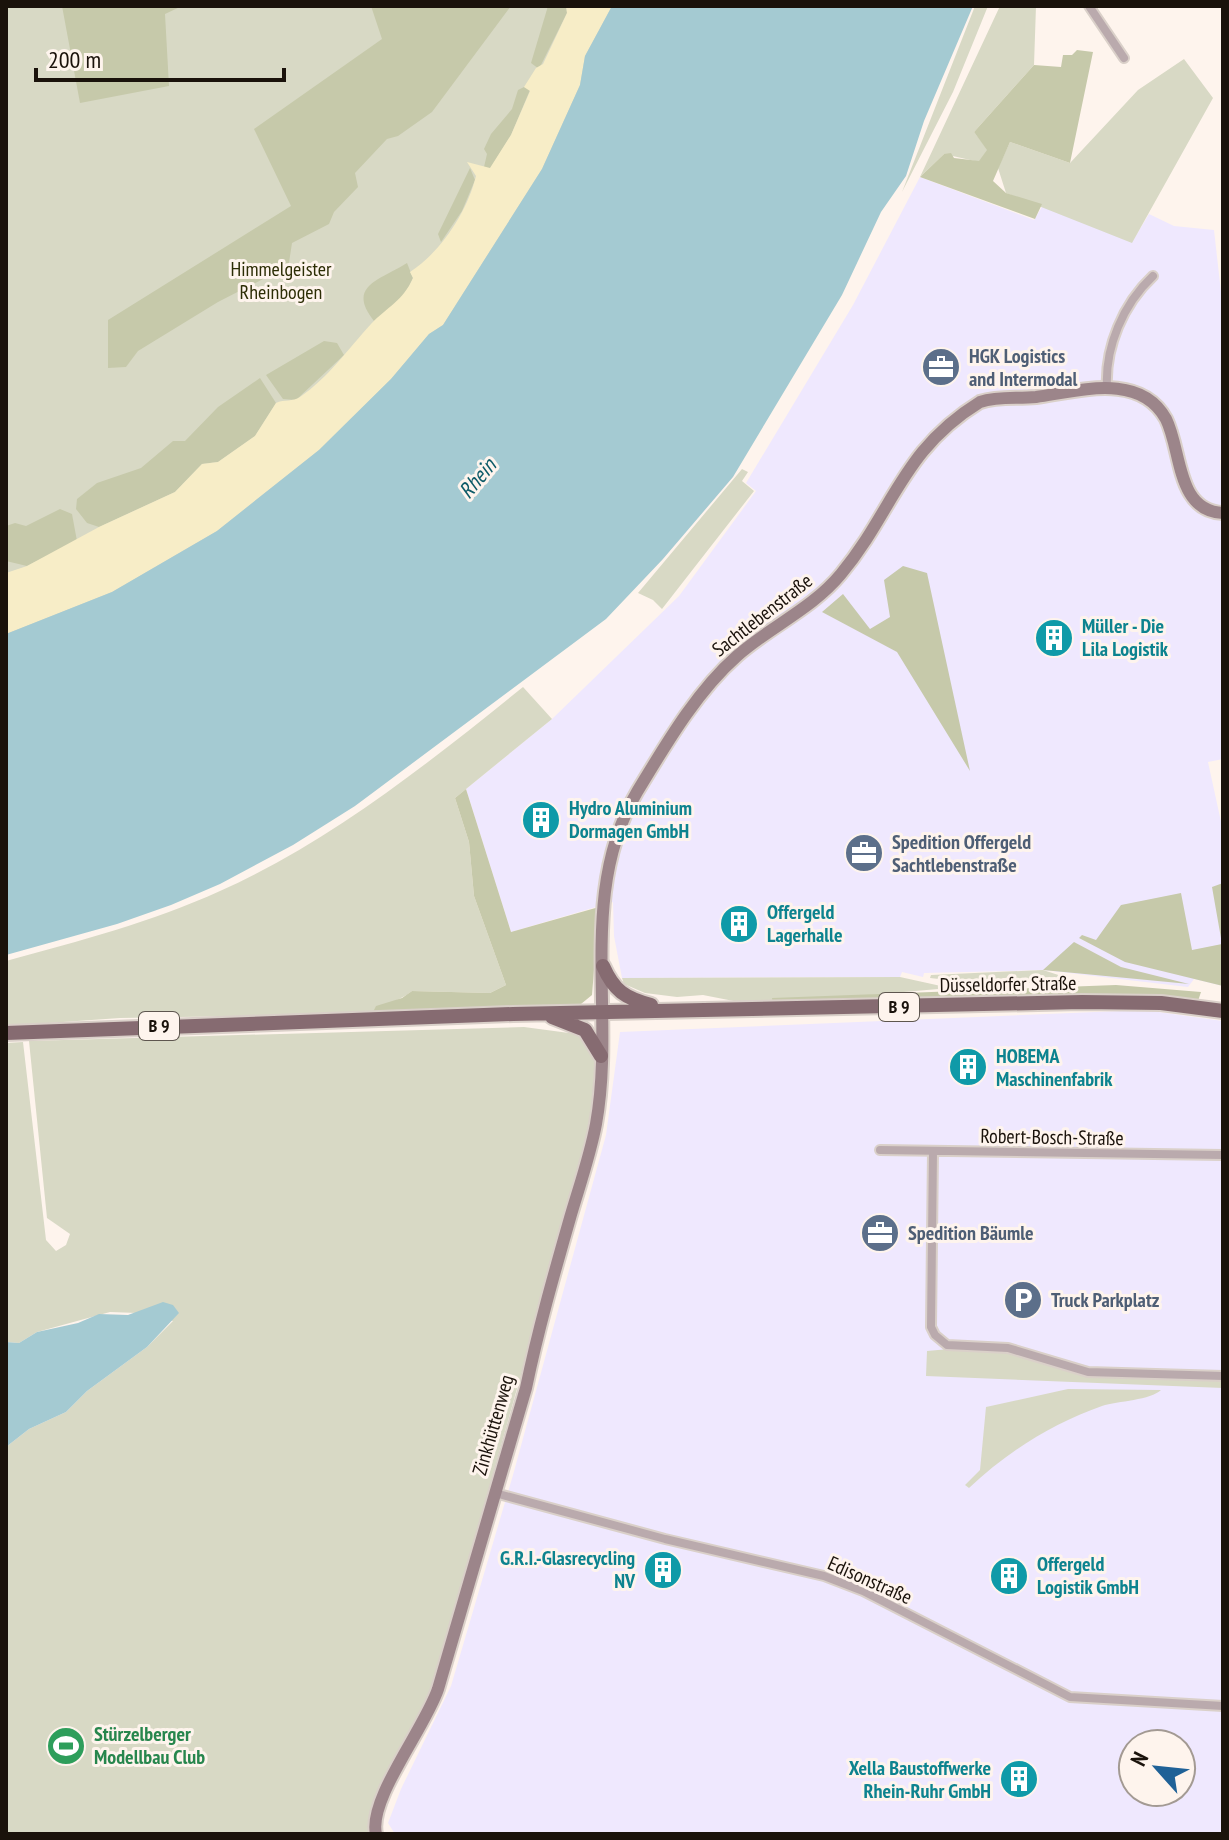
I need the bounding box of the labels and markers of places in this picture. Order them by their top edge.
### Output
place label: HGK Logistics and Intermodal [969,343,1078,392]
office icon: HGK Logistics and Intermodal [920,346,962,388]
place label: Müller - Die Lila Logistik [1082,613,1169,662]
building icon: Müller - Die Lila Logistik [1033,617,1075,659]
place label: Hydro Aluminium Dormagen GmbH [569,795,692,844]
building icon: Hydro Aluminium Dormagen GmbH [520,799,562,841]
place label: Spedition Offergeld Sachtlebenstraße [892,829,1031,878]
office icon: Spedition Offergeld Sachtlebenstraße [843,832,885,874]
place label: Offergeld Lagerhalle [767,899,843,948]
building icon: Offergeld Lagerhalle [718,903,760,945]
place label: HOBEMA Maschinenfabrik [996,1043,1113,1092]
building icon: HOBEMA Maschinenfabrik [947,1046,989,1088]
office icon: Spedition Bäumle [859,1212,901,1254]
place label: Spedition Bäumle [908,1220,1034,1246]
parking icon: Truck Parkplatz [1002,1279,1044,1321]
place label: Truck Parkplatz [1051,1287,1160,1313]
place label: G.R.I.-Glasrecycling NV [500,1545,636,1594]
building icon: G.R.I.-Glasrecycling NV [642,1549,684,1591]
place label: Offergeld Logistik GmbH [1037,1551,1139,1600]
building icon: Offergeld Logistik GmbH [988,1555,1030,1597]
place label: Stürzelberger Modellbau Club [94,1721,205,1770]
sports icon: Stürzelberger Modellbau Club [45,1725,87,1767]
place label: Xella Baustoffwerke Rhein-Ruhr GmbH [849,1755,991,1804]
building icon: Xella Baustoffwerke Rhein-Ruhr GmbH [998,1758,1040,1800]

